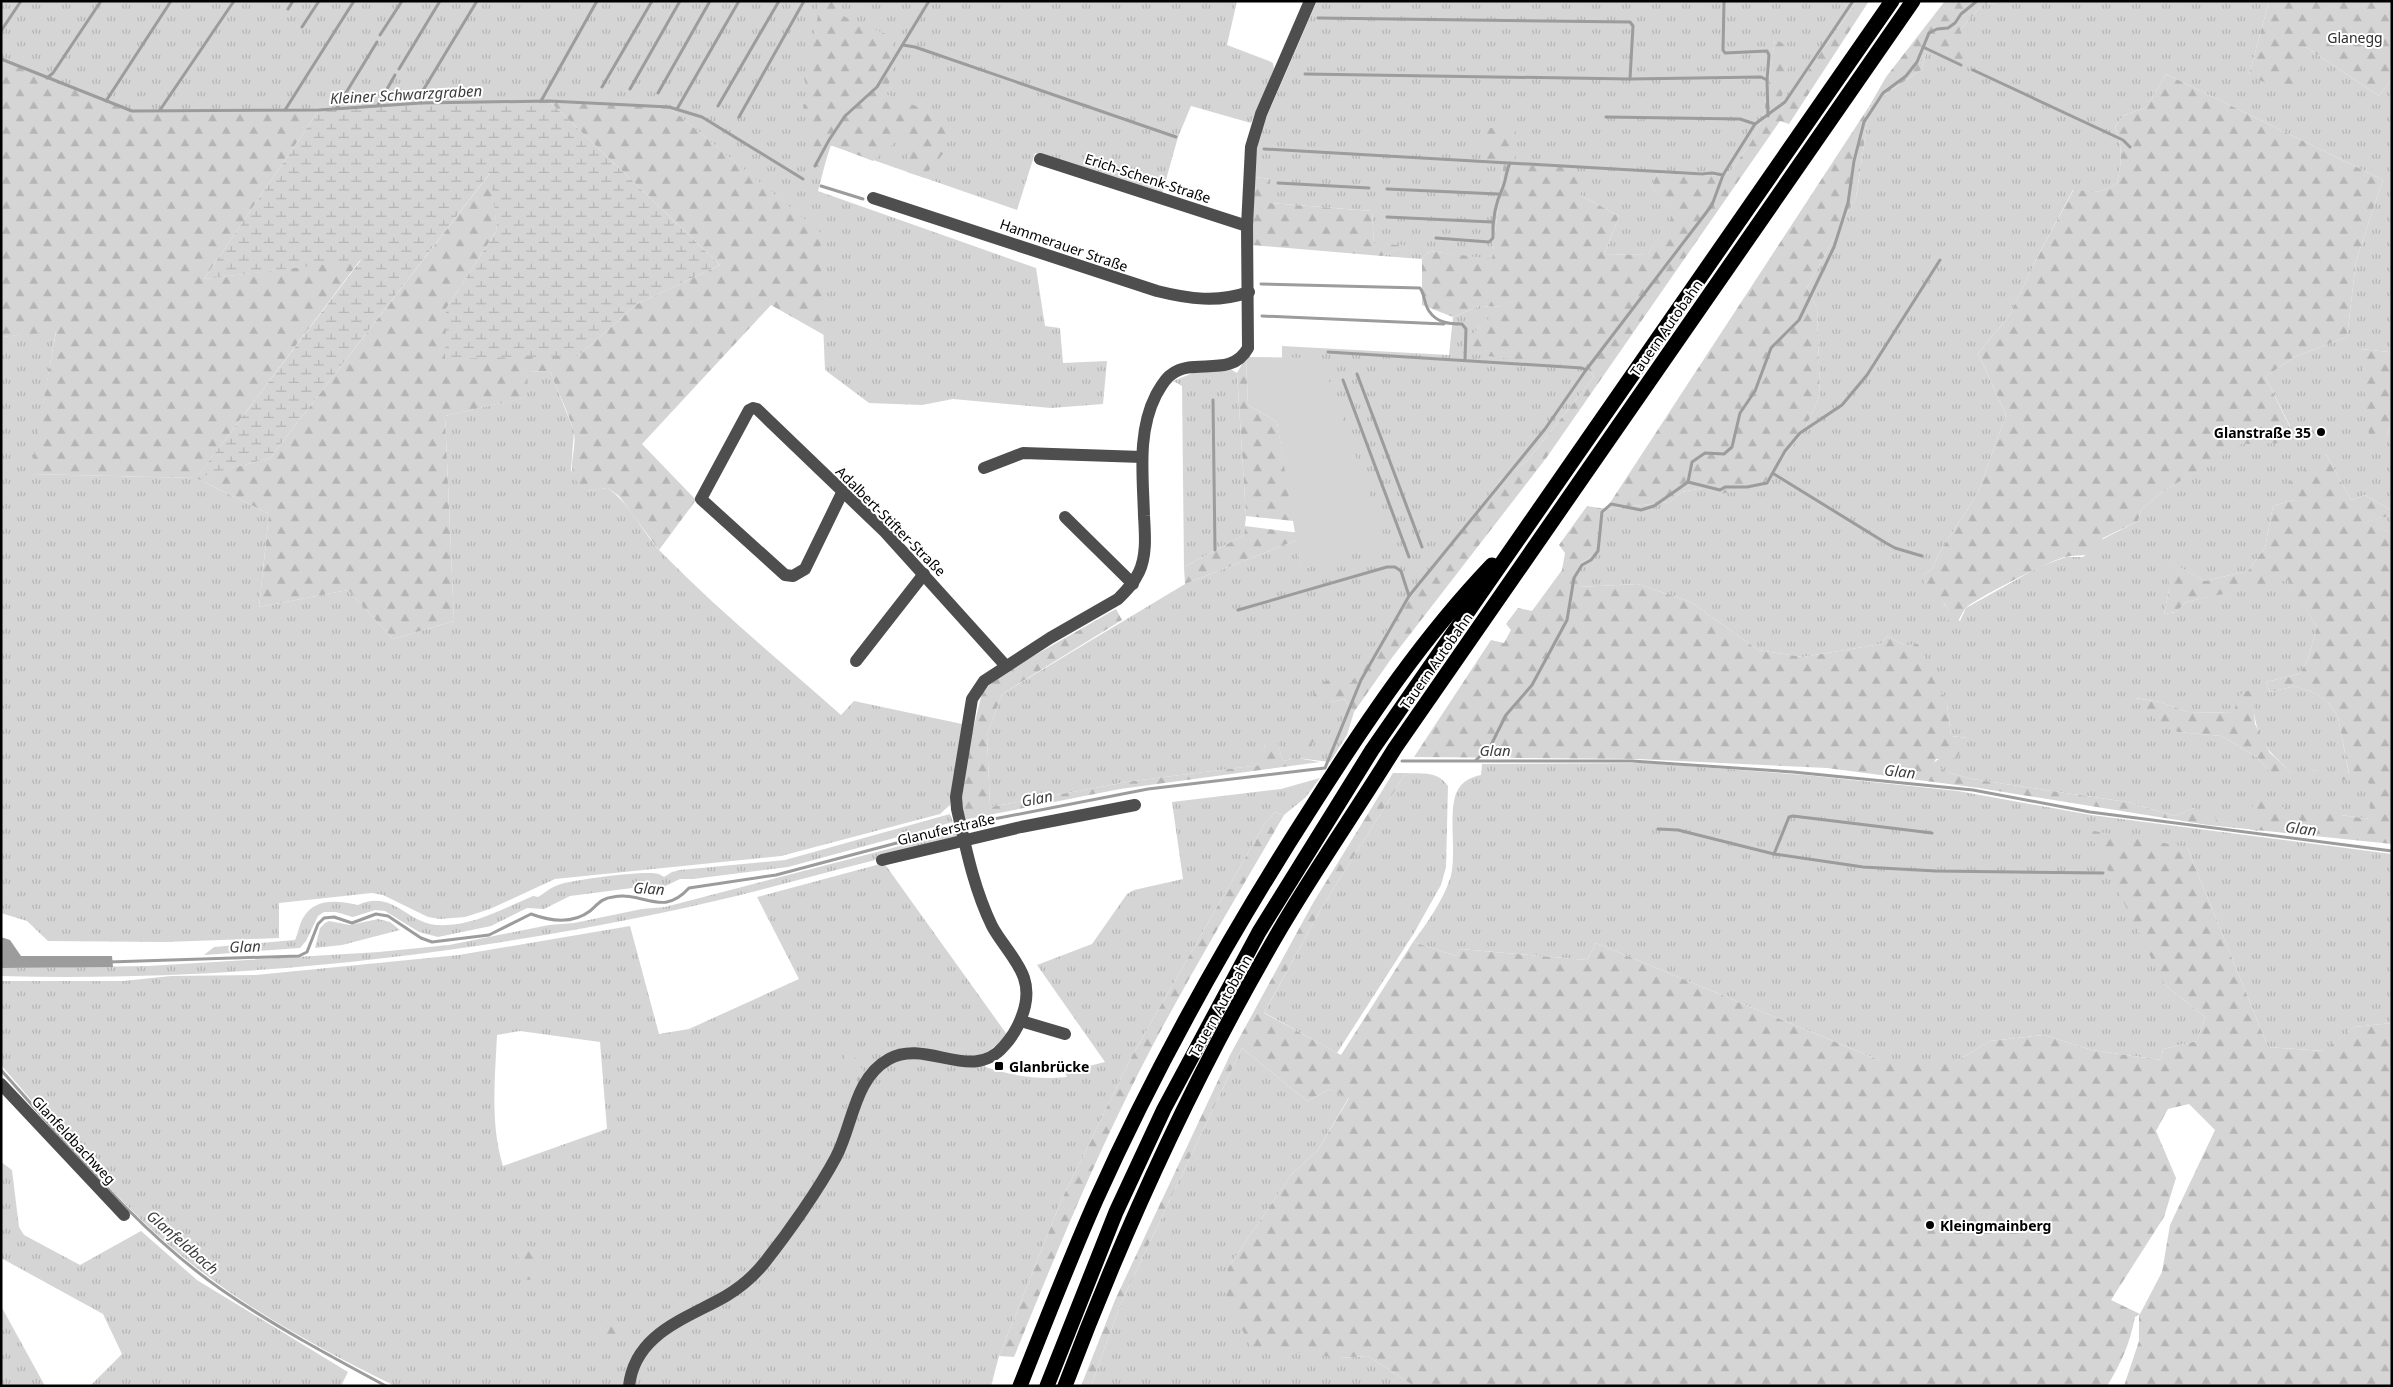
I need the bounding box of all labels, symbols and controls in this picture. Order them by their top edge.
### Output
park label: Glanegg [2327,28,2383,47]
water label: Kleiner Schwarzgraben [329,80,483,108]
street label: Erich-Schenk-Straße [1083,149,1214,207]
street label: Hammerauer Straße [997,214,1131,276]
street label: Tauern Autobahn [1626,276,1706,380]
place label: Glanstraße 35 [2214,423,2311,442]
marker: Glanstraße 35 [2315,426,2327,438]
street label: Adalbert-Stifter-Straße [832,462,950,580]
street label: Tauern Autobahn [1396,609,1476,713]
water label: Glan [1479,740,1511,760]
water label: Glan [1883,759,1917,783]
water label: Glan [1020,785,1054,811]
street label: Glanuferstraße [895,809,997,849]
water label: Glan [2284,816,2318,840]
water label: Glan [633,877,665,899]
water label: Glan [229,935,261,957]
street label: Tauern Autobahn [1184,952,1256,1060]
place label: Glanbrücke [1009,1057,1089,1076]
marker: Glanbrücke [993,1060,1005,1072]
street label: Glanfeldbachweg [28,1092,120,1188]
water label: Glanfeldbach [143,1205,223,1279]
place label: Kleingmainberg [1940,1216,2051,1235]
marker: Kleingmainberg [1924,1219,1936,1231]

